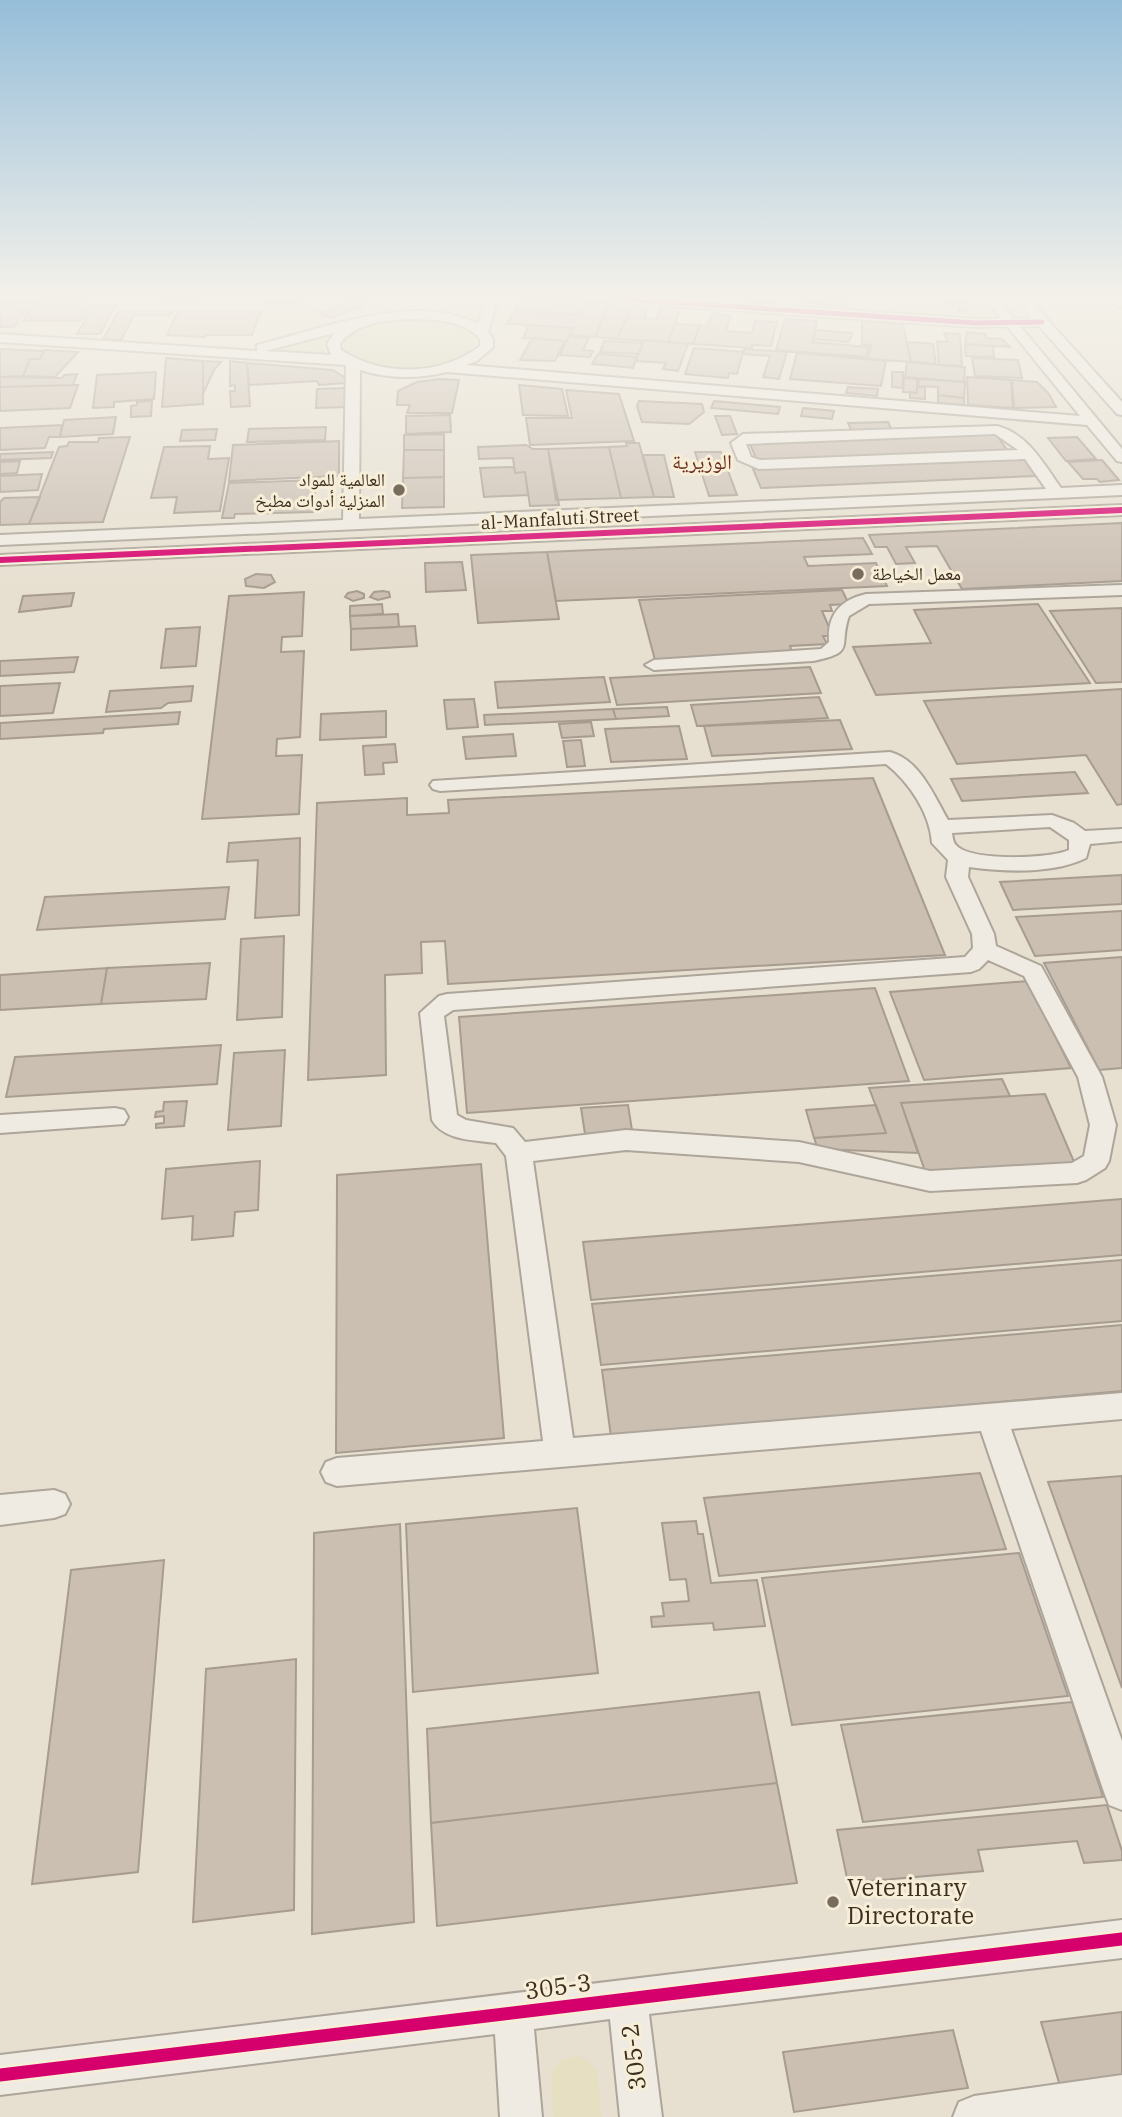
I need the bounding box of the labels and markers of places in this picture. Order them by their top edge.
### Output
place label: العالمية للمواد المنزلية أدوات مطبخ [255,468,385,513]
marker: العالمية للمواد المنزلية أدوات مطبخ [391,482,407,498]
place label: معمل الخياطة [872,562,961,585]
marker: معمل الخياطة [850,566,866,582]
place label: Veterinary Directorate [847,1871,974,1931]
marker: Veterinary Directorate [825,1894,841,1910]

